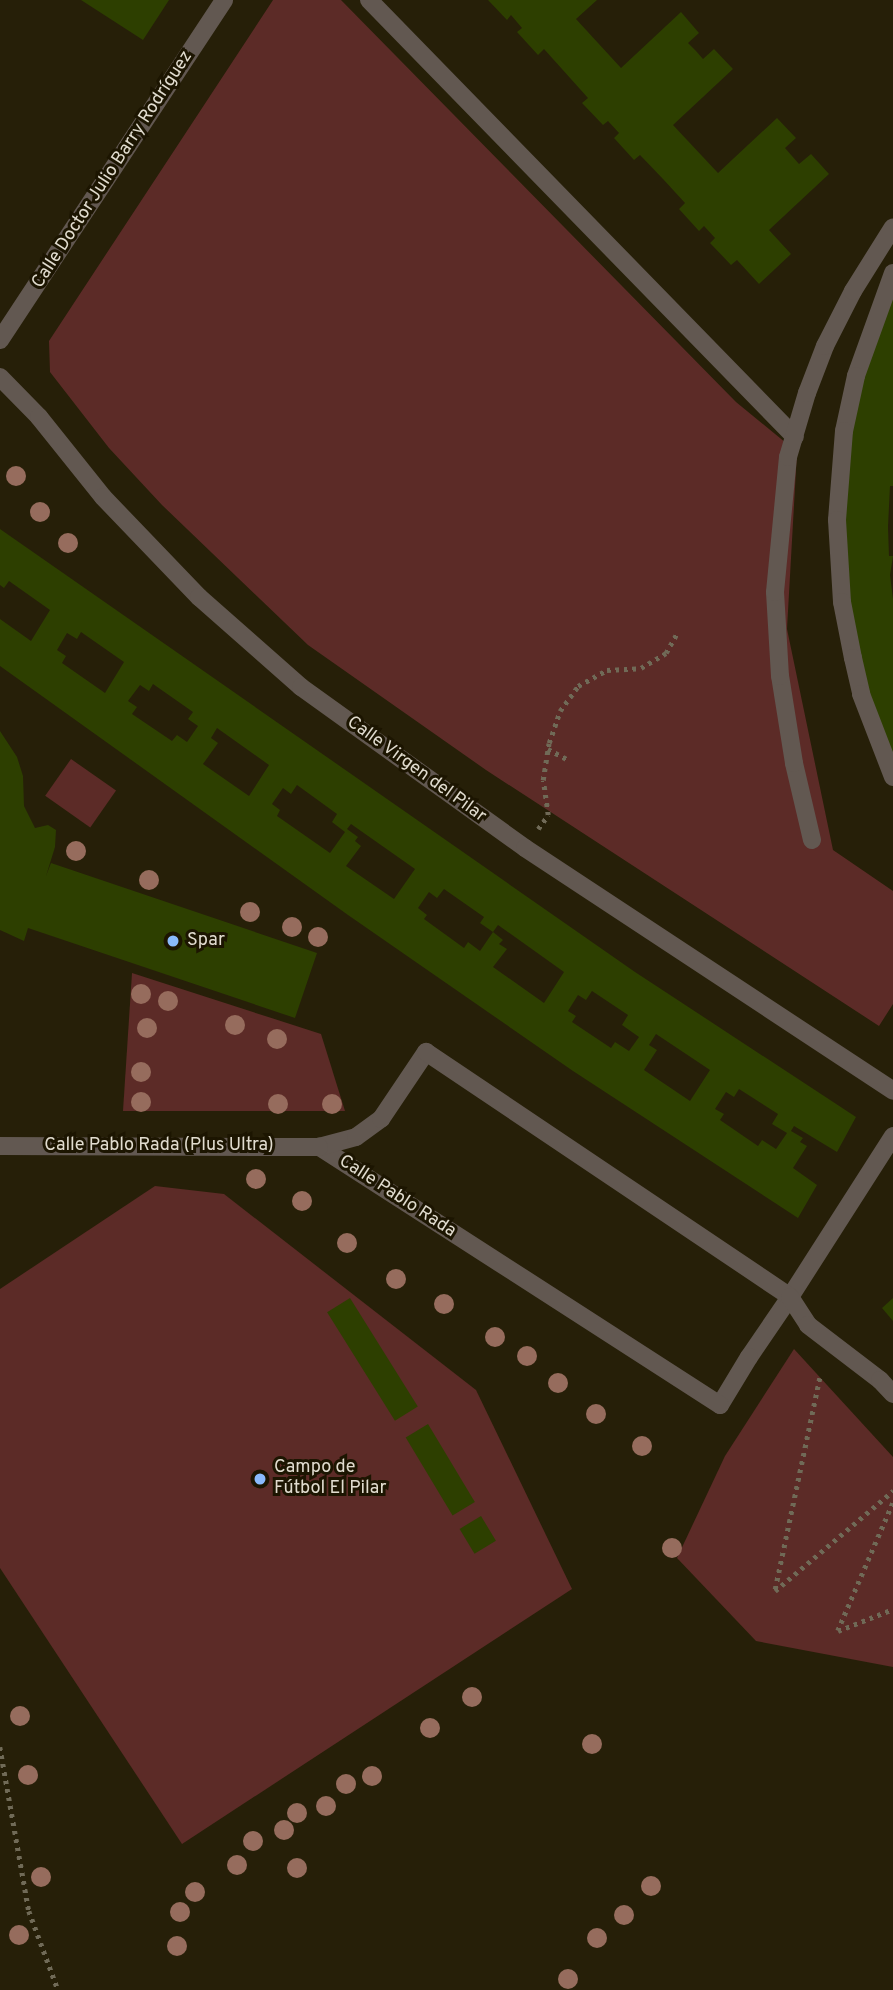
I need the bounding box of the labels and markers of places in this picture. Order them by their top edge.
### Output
place label: Spar [187,930,225,952]
marker: Spar [165,933,181,949]
place label: Campo de Fútbol El Pilar [274,1458,387,1500]
marker: Campo de Fútbol El Pilar [252,1471,268,1487]

